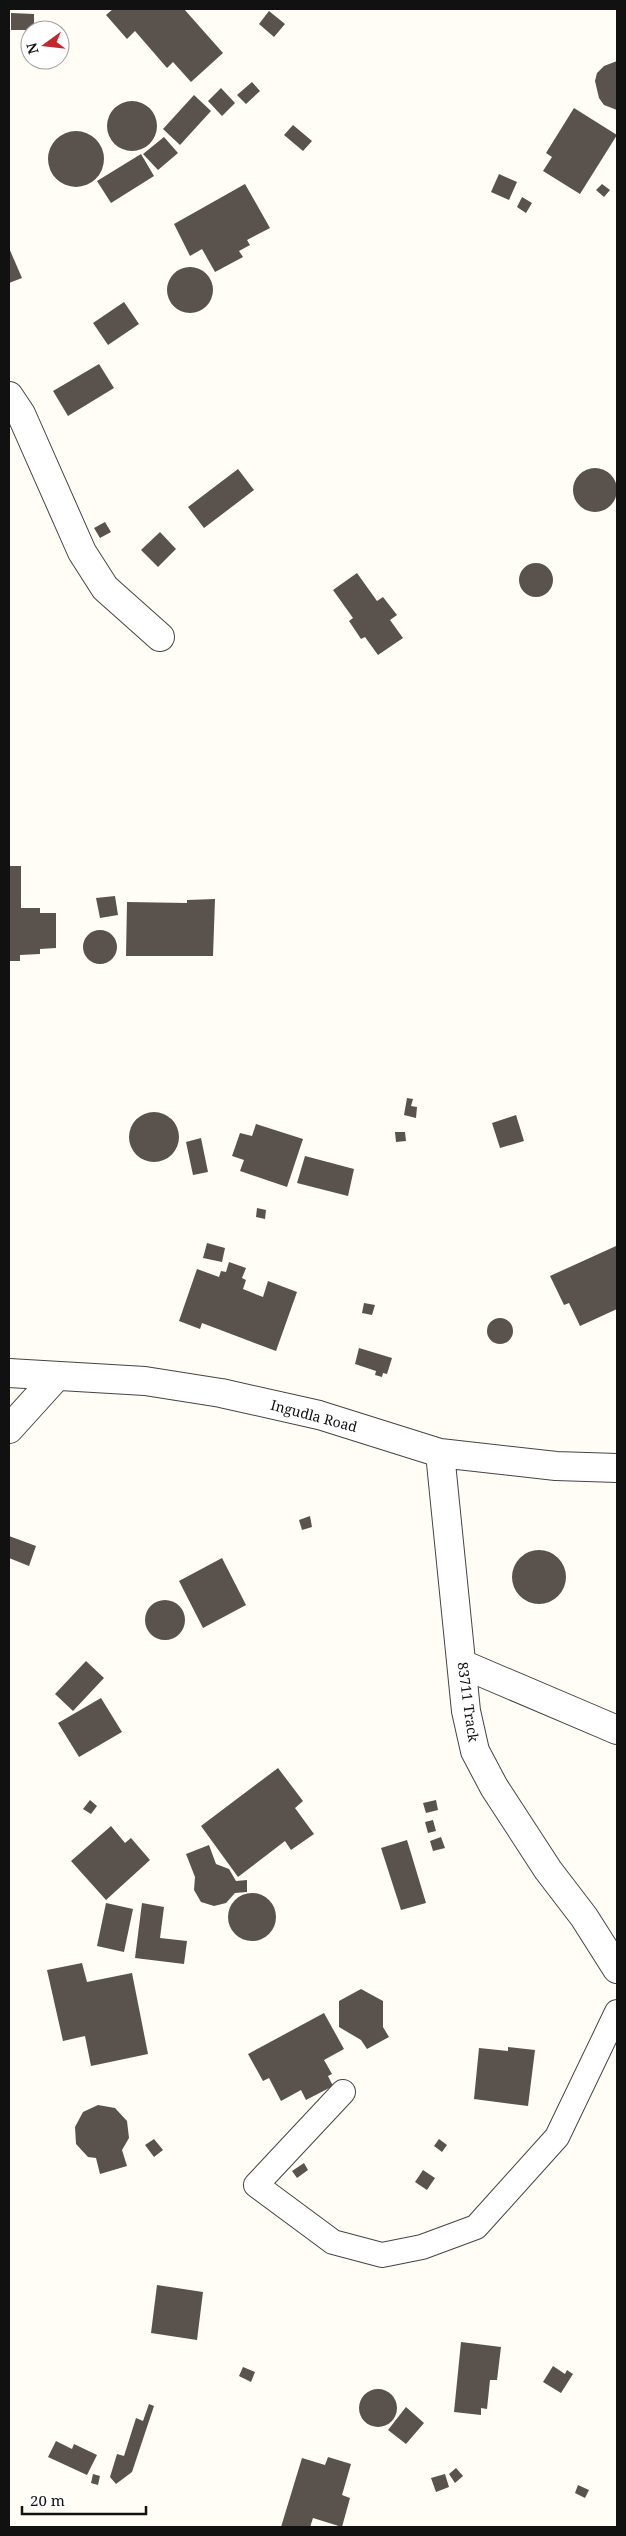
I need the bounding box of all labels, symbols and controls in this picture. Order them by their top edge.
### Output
north arrow [20,20,70,70]
text: N [21,41,43,56]
street label: Ingudla Road [269,1395,360,1436]
street label: 83711 Track [453,1661,484,1744]
scale bar [22,2484,146,2516]
text: 20 m [30,2490,65,2510]

